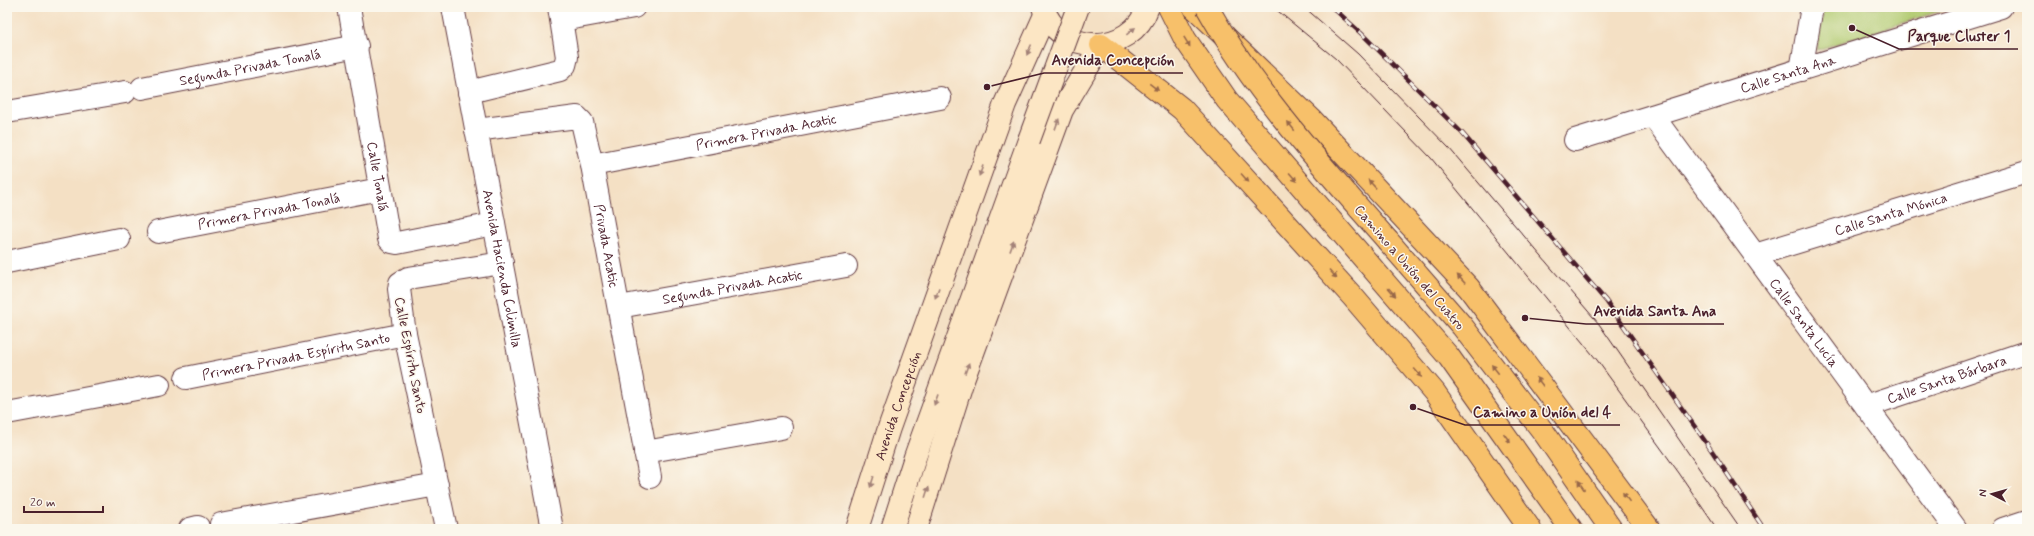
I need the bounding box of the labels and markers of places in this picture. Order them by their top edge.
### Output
callout: Parque Cluster 1 [1899,22,2018,49]
callout: Avenida Concepción [1044,46,1183,73]
callout: Avenida Santa Ana [1586,297,1724,324]
callout: Camino a Unión del 4 [1465,398,1620,425]

